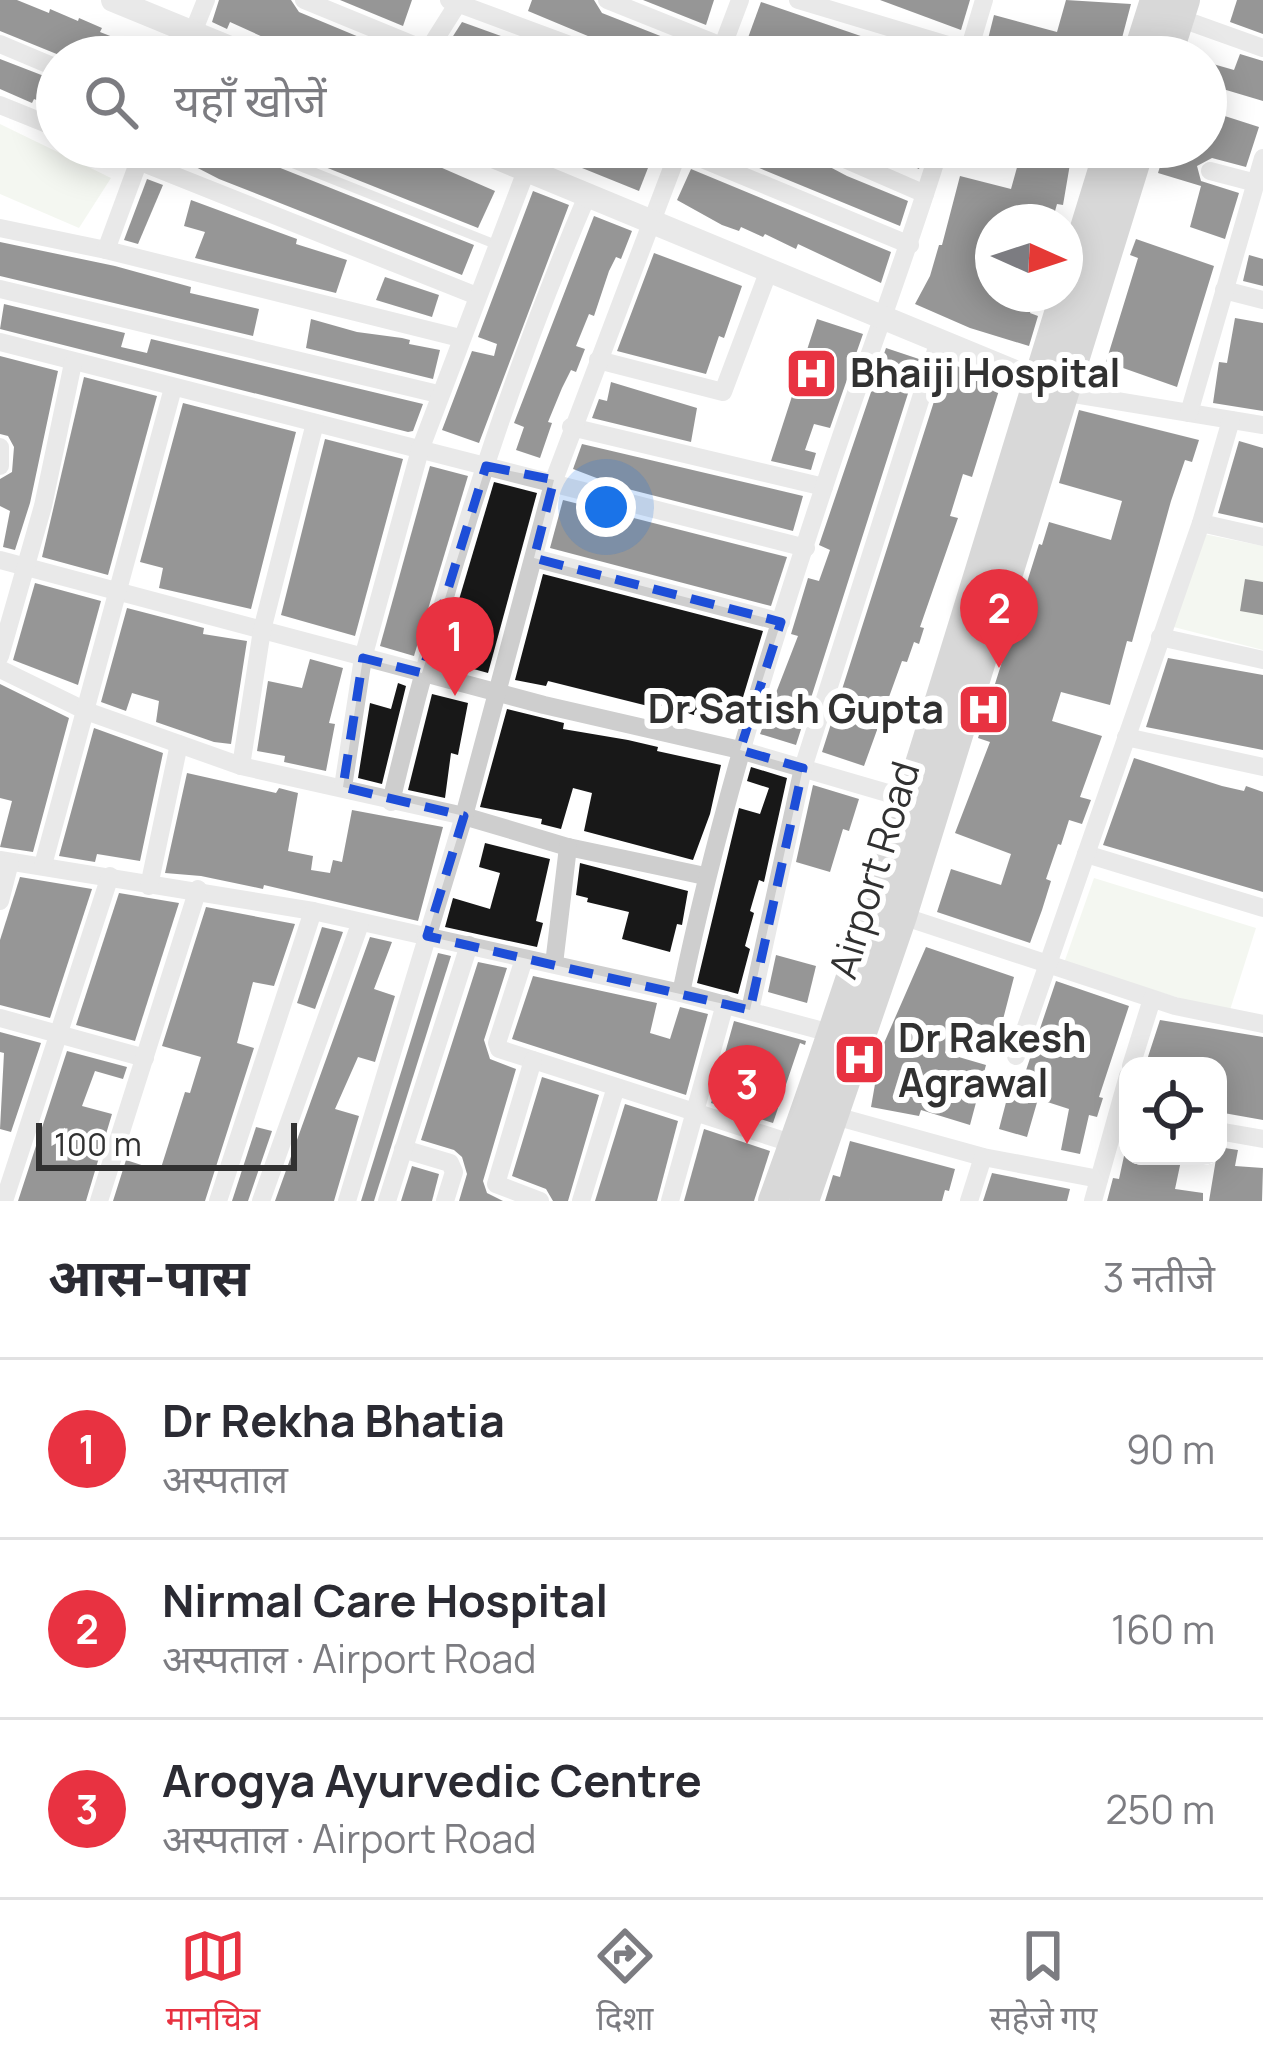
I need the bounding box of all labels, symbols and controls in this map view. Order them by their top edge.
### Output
search box [36,36,1227,168]
icon: search [78,69,144,135]
text: यहाँ खोजें [174,69,327,131]
north arrow [975,204,1083,312]
hospital icon: Bhaiji Hospital [783,345,839,401]
place label: Bhaiji Hospital [850,345,1121,399]
your location [576,477,636,537]
pin: 2 [960,569,1038,668]
pin: 1 [416,597,494,696]
place label: Dr Satish Gupta [648,681,944,735]
hospital icon: Dr Satish Gupta [955,681,1011,737]
street label: Airport Road [814,755,932,985]
place label: Dr Rakesh Agrawal [898,1010,1086,1109]
hospital icon: Dr Rakesh Agrawal [831,1032,887,1088]
pin: 3 [708,1045,786,1144]
map controls [1119,1057,1227,1165]
button: locate [1119,1057,1227,1165]
scale bar [36,1117,297,1170]
text: 100 m [54,1121,142,1166]
text: आस-पास [48,1242,250,1311]
text: 3 नतीजे [1103,1250,1215,1304]
text: Dr Rekha Bhatia [162,1389,505,1451]
text: 1 [78,1422,96,1476]
text: 90 m [1126,1422,1215,1476]
text: अस्पताल [162,1451,288,1505]
text: Nirmal Care Hospital [162,1569,608,1631]
text: 2 [75,1602,99,1656]
text: 160 m [1111,1602,1215,1656]
text: अस्पताल · Airport Road [162,1631,536,1685]
text: Arogya Ayurvedic Centre [162,1749,702,1811]
text: 3 [76,1782,98,1836]
text: 250 m [1106,1782,1215,1836]
text: अस्पताल · Airport Road [162,1811,536,1865]
tab: मानचित्र [166,1923,260,2043]
tab: दिशा [592,1923,658,2043]
tab: सहेजे गए [989,1923,1097,2043]

